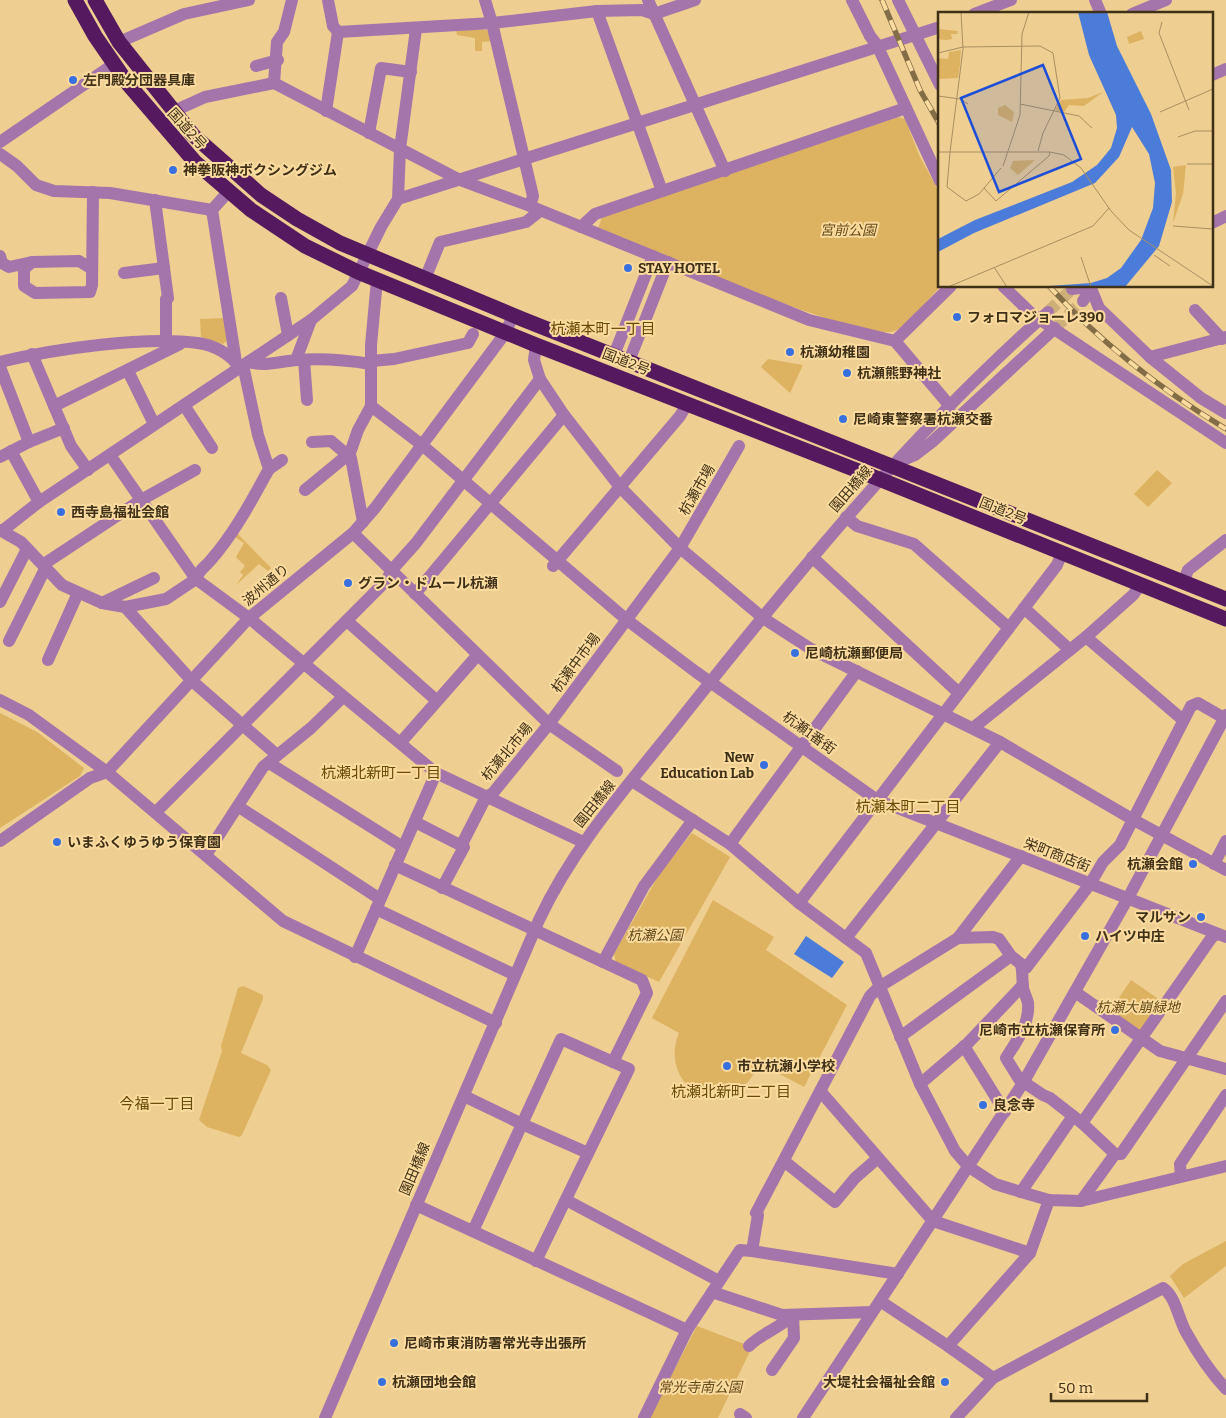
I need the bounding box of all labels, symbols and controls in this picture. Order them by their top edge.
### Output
inset map [938,12,1214,288]
place label: 左門殿分団器具庫 [83,72,195,89]
marker: 左門殿分団器具庫 [67,74,79,86]
street label: 国道2号 [164,105,210,153]
place label: 神拳阪神ボクシングジム [183,162,337,179]
marker: 神拳阪神ボクシングジム [167,164,179,176]
park label: 宮前公園 [820,222,878,239]
place label: STAY HOTEL [638,260,720,277]
marker: STAY HOTEL [622,262,634,274]
place label: フォロマジョーレ390 [967,309,1104,326]
marker: フォロマジョーレ390 [951,311,963,323]
district label: 杭瀬本町一丁目 [550,320,656,338]
place label: 杭瀬幼稚園 [800,344,870,361]
street label: 国道2号 [600,345,652,379]
marker: 杭瀬幼稚園 [784,346,796,358]
place label: 杭瀬熊野神社 [857,365,941,382]
marker: 杭瀬熊野神社 [841,367,853,379]
place label: 尼崎東警察署杭瀬交番 [853,411,993,428]
marker: 尼崎東警察署杭瀬交番 [837,413,849,425]
street label: 杭瀬市場 [676,462,718,518]
street label: 園田橋線 [826,462,876,516]
street label: 国道2号 [977,494,1029,528]
place label: 西寺島福祉会館 [71,504,169,521]
marker: 西寺島福祉会館 [55,506,67,518]
street label: 波州通り [239,560,293,610]
place label: グラン・ドムール杭瀬 [358,575,498,592]
marker: グラン・ドムール杭瀬 [342,577,354,589]
street label: 杭瀬中市場 [548,630,604,696]
place label: 尼崎杭瀬郵便局 [805,645,903,662]
marker: 尼崎杭瀬郵便局 [789,647,801,659]
street label: 杭瀬1番街 [779,708,839,758]
street label: 杭瀬北市場 [478,720,536,784]
place label: New Education Lab [660,749,754,782]
marker: New Education Lab [758,759,770,771]
district label: 杭瀬北新町一丁目 [321,764,441,782]
street label: 園田橋線 [571,777,619,831]
district label: 杭瀬本町二丁目 [855,798,961,816]
place label: いまふくゆうゆう保育園 [67,834,221,851]
street label: 栄町商店街 [1021,835,1093,875]
marker: いまふくゆうゆう保育園 [51,836,63,848]
place label: 杭瀬会館 [1127,856,1183,873]
marker: 杭瀬会館 [1187,858,1199,870]
place label: マルサン [1135,909,1191,926]
marker: マルサン [1195,911,1207,923]
park label: 杭瀬公園 [627,927,685,944]
place label: ハイツ中庄 [1095,928,1165,945]
marker: ハイツ中庄 [1079,930,1091,942]
park label: 杭瀬大崩緑地 [1096,999,1182,1016]
place label: 尼崎市立杭瀬保育所 [979,1022,1105,1039]
marker: 尼崎市立杭瀬保育所 [1109,1024,1121,1036]
place label: 市立杭瀬小学校 [737,1058,835,1075]
marker: 市立杭瀬小学校 [721,1060,733,1072]
district label: 杭瀬北新町二丁目 [671,1083,791,1101]
district label: 今福一丁目 [119,1095,195,1113]
place label: 良念寺 [993,1097,1035,1114]
marker: 良念寺 [977,1099,989,1111]
street label: 園田橋線 [396,1140,434,1198]
place label: 尼崎市東消防署常光寺出張所 [404,1335,586,1352]
marker: 尼崎市東消防署常光寺出張所 [388,1337,400,1349]
scale bar [1051,1370,1147,1402]
place label: 杭瀬団地会館 [392,1374,476,1391]
place label: 大堤社会福祉会館 [823,1374,935,1391]
marker: 杭瀬団地会館 [376,1376,388,1388]
marker: 大堤社会福祉会館 [939,1376,951,1388]
park label: 常光寺南公園 [658,1379,744,1396]
text: 50 m [1058,1379,1094,1397]

